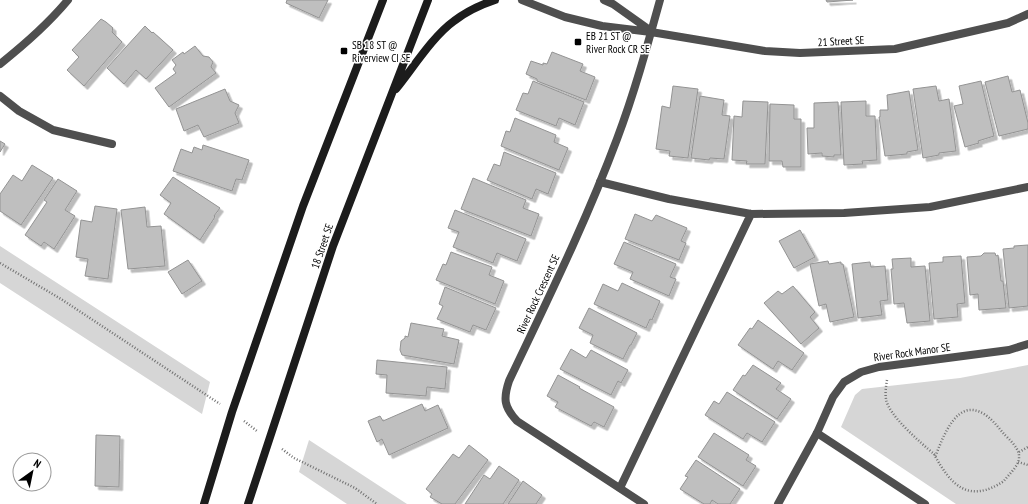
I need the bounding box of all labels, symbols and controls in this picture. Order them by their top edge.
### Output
place label: EB 21 ST @ River Rock CR SE [586,29,650,56]
street label: 21 Street SE [817,33,865,49]
marker: EB 21 ST @ River Rock CR SE [573,37,583,47]
place label: SB 18 ST @ Riverview CI SE [352,38,411,65]
marker: SB 18 ST @ Riverview CI SE [339,46,349,56]
street label: 18 Street SE [308,221,336,270]
street label: River Rock Crescent SE [514,252,563,336]
street label: River Rock Manor SE [873,340,952,364]
north arrow [12,452,52,492]
text: N [31,456,44,471]

